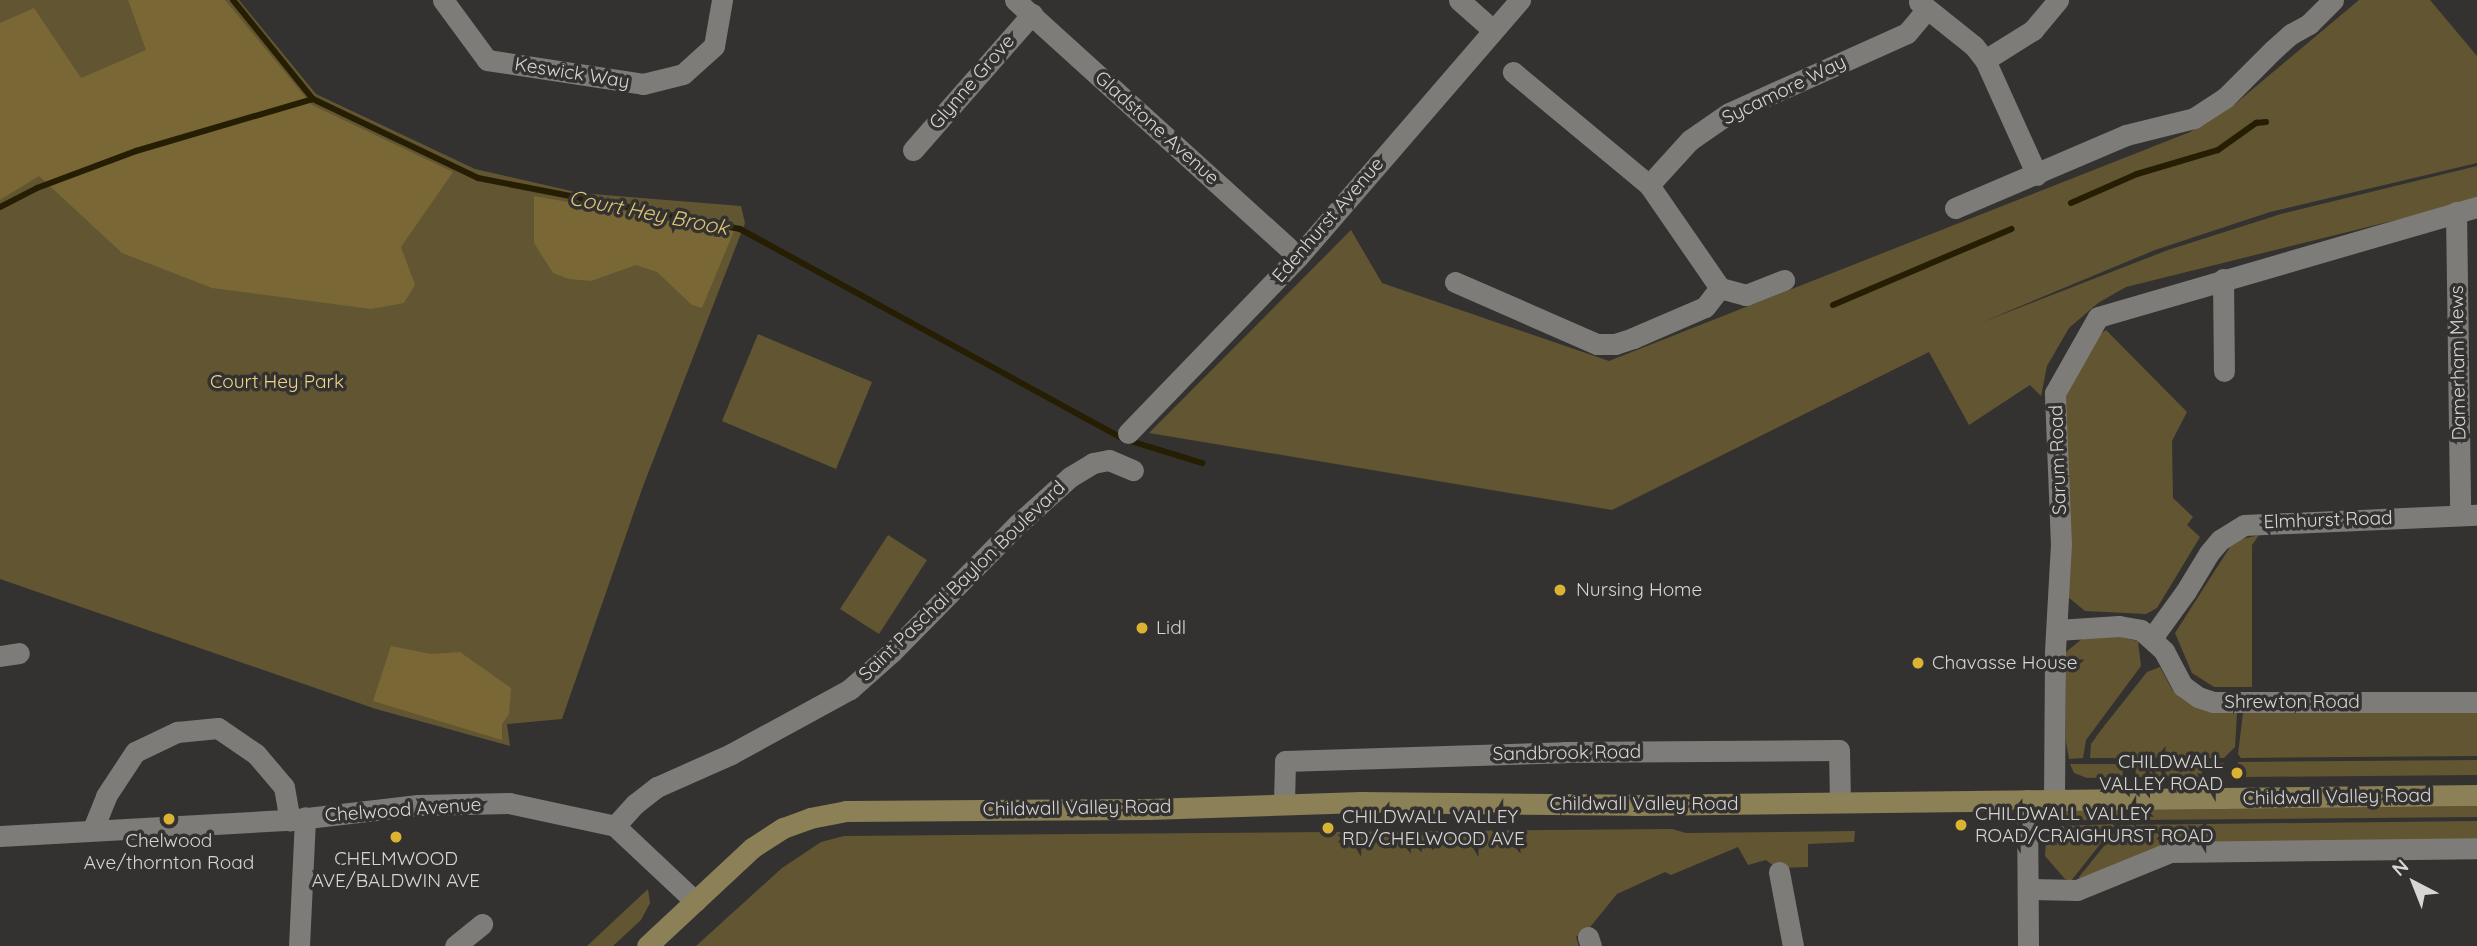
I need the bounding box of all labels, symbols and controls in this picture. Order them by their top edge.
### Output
street label: Glynne Grove [925,30,1019,134]
street label: Sycamore Way [1718,50,1850,130]
street label: Keswick Way [513,53,631,93]
street label: Gladstone Avenue [1090,66,1224,190]
street label: Edenhurst Avenue [1267,153,1389,287]
water label: Court Hey Brook [567,184,731,240]
street label: Damerham Mews [2445,285,2471,441]
park label: Court Hey Park [210,371,344,393]
street label: Sarum Road [2045,405,2071,515]
street label: Saint Paschal Baylon Boulevard [854,476,1070,686]
street label: Elmhurst Road [2263,506,2393,534]
place label: Nursing Home [1576,579,1702,601]
marker: Nursing Home [1550,580,1570,600]
place label: Lidl [1156,617,1186,639]
marker: Lidl [1134,620,1150,636]
place label: Chavasse House [1932,652,2077,674]
marker: Chavasse House [1910,655,1926,671]
street label: Shrewton Road [2224,691,2360,713]
street label: Sandbrook Road [1493,740,1641,766]
place label: CHILDWALL VALLEY ROAD [2099,751,2223,795]
marker: CHILDWALL VALLEY ROAD [2229,765,2245,781]
street label: Childwall Valley Road [2242,784,2432,810]
street label: Chelwood Avenue [324,793,482,827]
street label: Childwall Valley Road [1550,793,1738,815]
street label: Childwall Valley Road [982,795,1172,821]
place label: CHILDWALL VALLEY ROAD/CRAIGHURST ROAD [1975,803,2214,847]
place label: CHILDWALL VALLEY RD/CHELWOOD AVE [1342,806,1525,850]
marker: Chelwood Ave/thornton Road [161,811,177,827]
marker: CHILDWALL VALLEY ROAD/CRAIGHURST ROAD [1953,817,1969,833]
marker: CHILDWALL VALLEY RD/CHELWOOD AVE [1320,820,1336,836]
marker: CHELMWOOD AVE/BALDWIN AVE [388,829,404,845]
place label: Chelwood Ave/thornton Road [84,830,254,874]
place label: CHELMWOOD AVE/BALDWIN AVE [312,848,480,892]
north arrow [2379,848,2449,918]
text: N [2387,854,2413,881]

